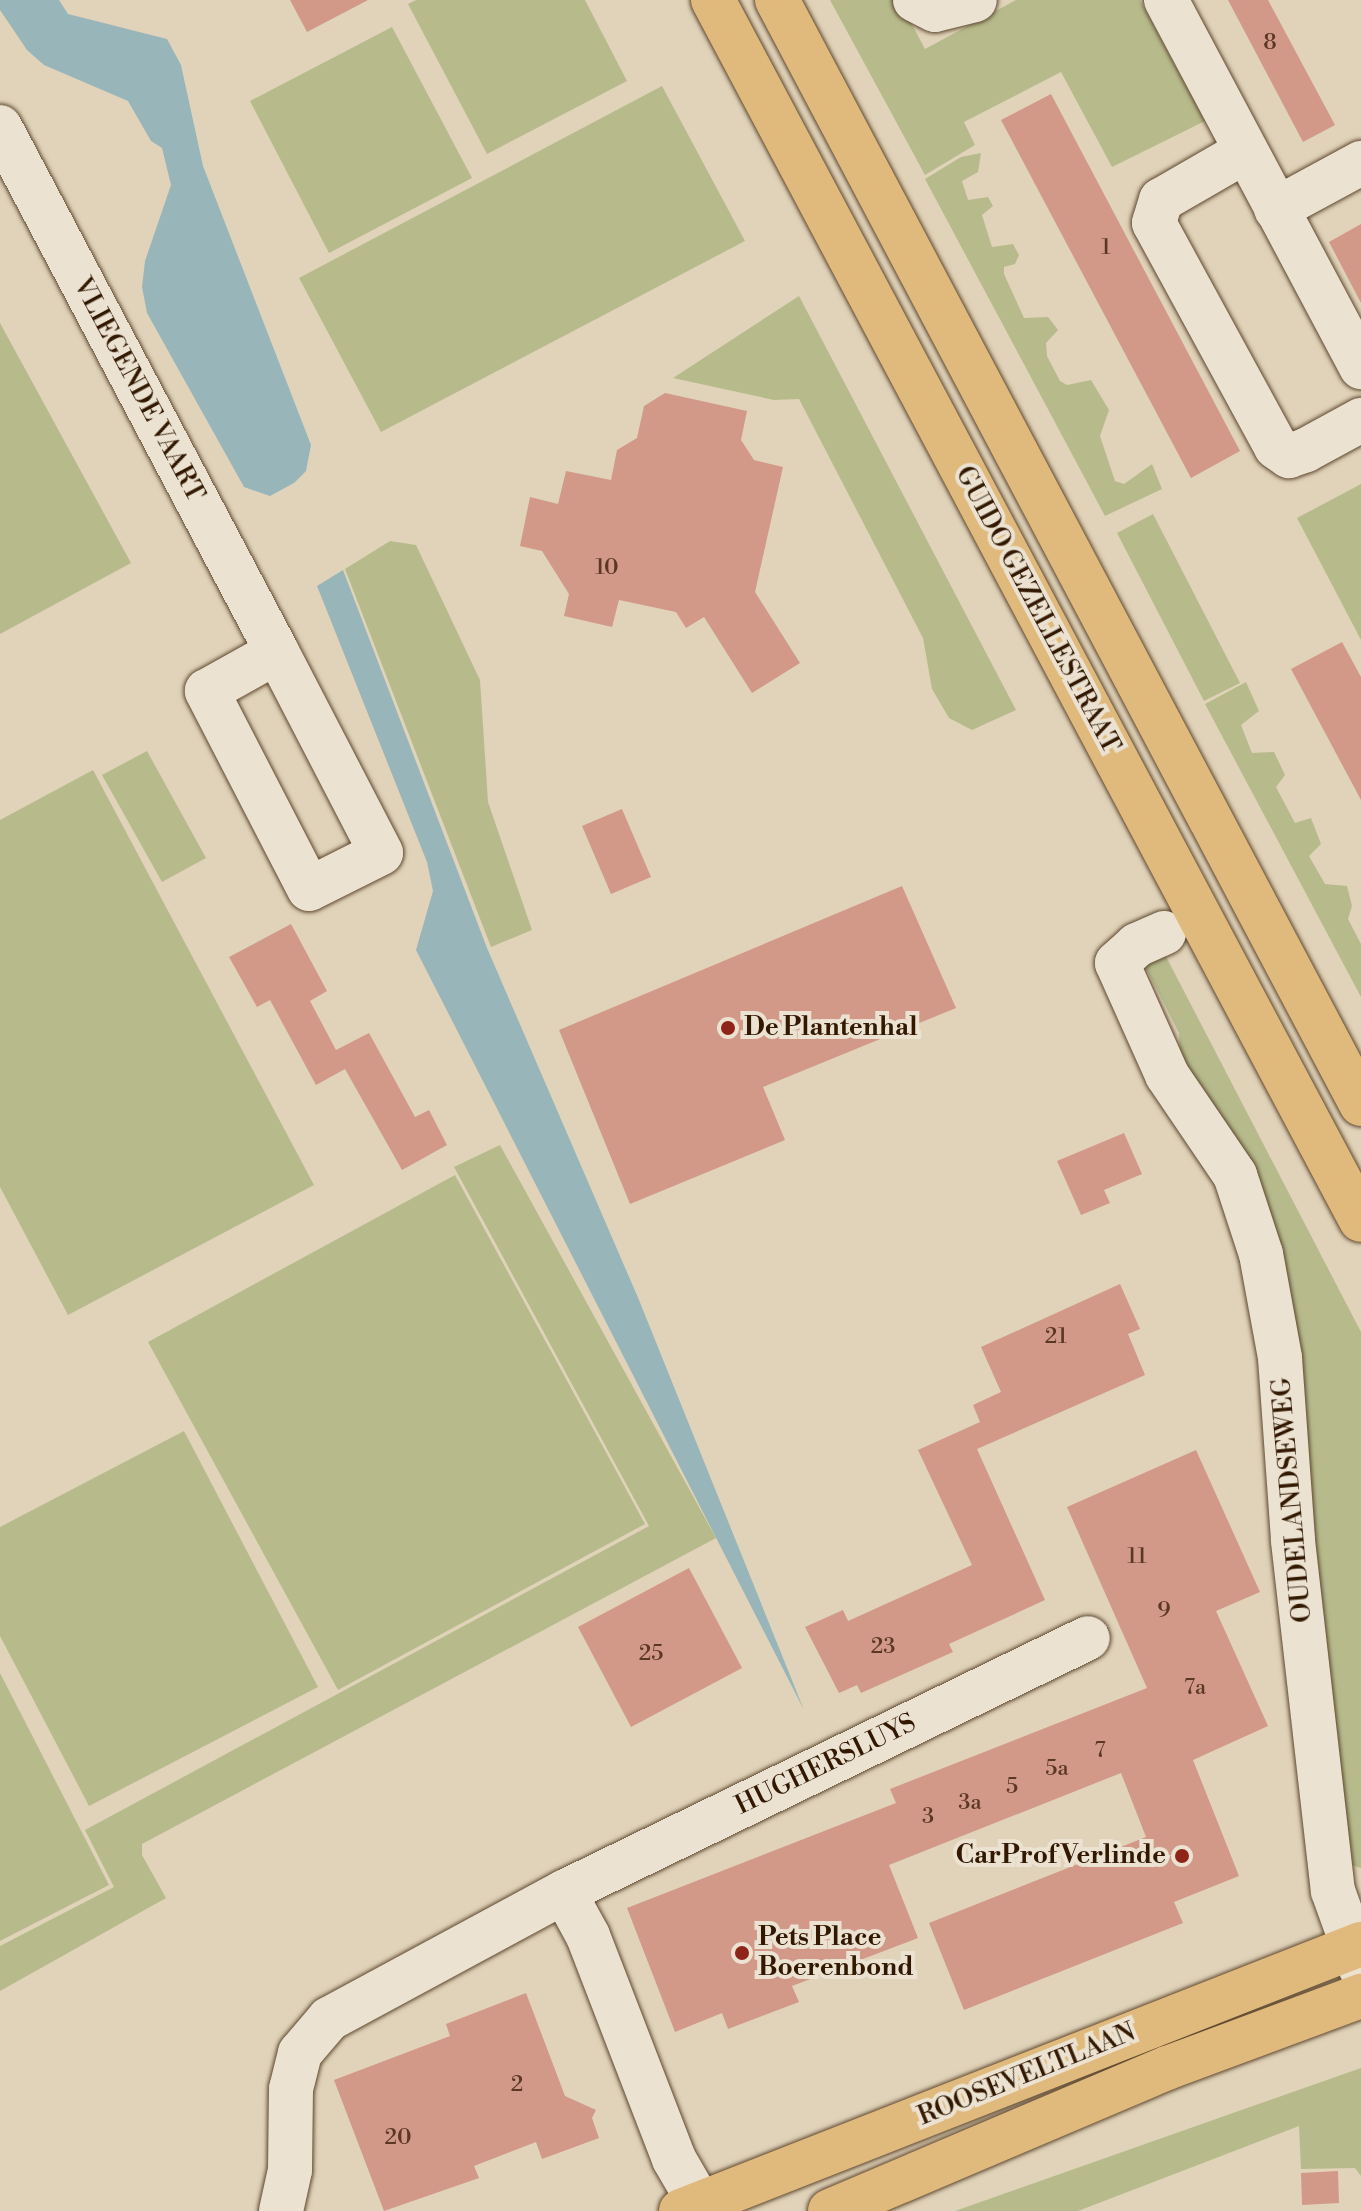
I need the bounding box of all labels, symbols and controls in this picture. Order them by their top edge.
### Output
house number: 8 [1263,30,1277,56]
house number: 1 [1101,235,1111,261]
street label: VLIEGENDE VAART [66,273,210,507]
street label: GUIDO GEZELLESTRAAT [948,461,1126,759]
house number: 10 [595,555,619,581]
place label: De Plantenhal [744,1012,917,1044]
marker: De Plantenhal [719,1019,737,1037]
house number: 21 [1045,1324,1067,1350]
street label: OUDELANDSEWEG [1267,1376,1319,1624]
house number: 11 [1127,1544,1147,1570]
house number: 9 [1157,1598,1171,1624]
house number: 23 [871,1634,895,1660]
house number: 25 [639,1641,663,1667]
house number: 7a [1184,1675,1206,1701]
street label: HUGHERSLUYS [731,1708,921,1822]
house number: 7 [1094,1738,1106,1764]
house number: 5a [1045,1756,1069,1782]
house number: 5 [1006,1774,1018,1800]
house number: 3a [958,1790,982,1816]
house number: 3 [922,1804,934,1830]
place label: CarProf Verlinde [955,1840,1166,1872]
marker: CarProf Verlinde [1173,1847,1191,1865]
place label: Pets Place Boerenbond [758,1922,914,1984]
marker: Pets Place Boerenbond [733,1944,751,1962]
street label: ROOSEVELTLAAN [914,2017,1140,2133]
house number: 2 [511,2072,523,2098]
house number: 20 [384,2125,412,2151]

